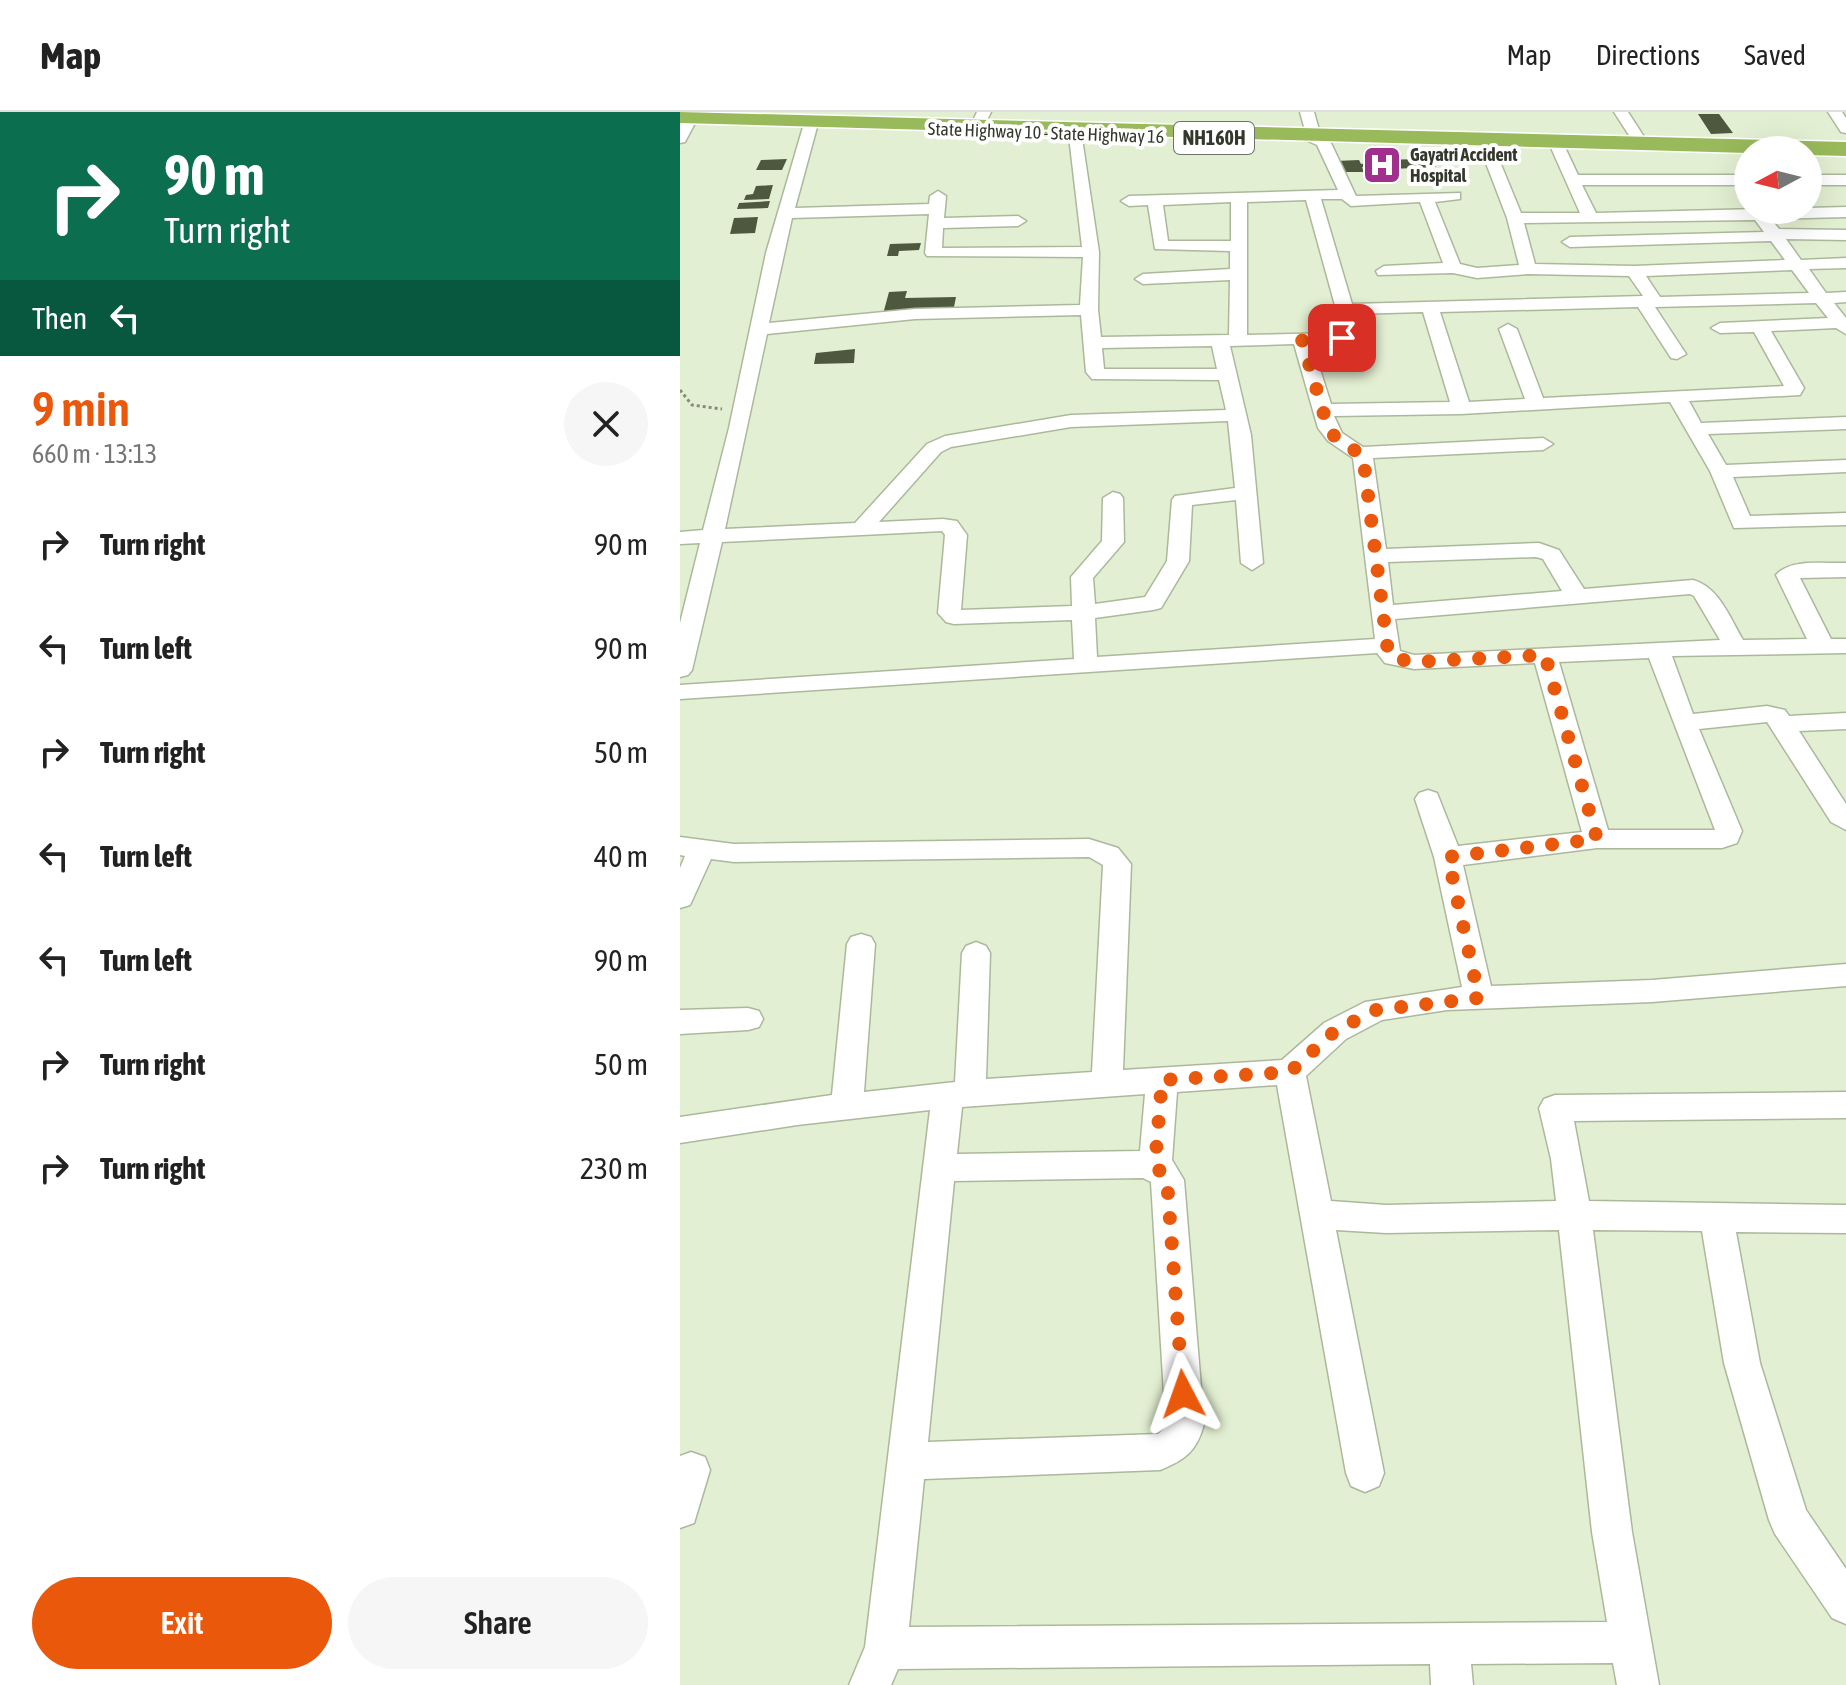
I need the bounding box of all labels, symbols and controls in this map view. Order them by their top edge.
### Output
text: Map [40,34,101,77]
text: Map [1507,39,1552,71]
text: Directions [1596,39,1700,71]
text: Saved [1744,39,1806,71]
street label: State Highway 10 - State Highway 16 [927,118,1165,147]
road number: NH160H [1174,122,1254,154]
north arrow [1734,136,1822,224]
map controls [1734,136,1822,224]
text: 90 m [164,143,265,207]
icon: right [32,144,136,248]
hospital icon: Gayatri Accident Hospital [1361,144,1403,186]
place label: Gayatri Accident Hospital [1410,144,1518,186]
text: Turn right [164,209,291,251]
icon: left [103,296,147,340]
text: Then [32,301,87,335]
pin [1308,304,1376,372]
icon: arrive [1320,316,1364,360]
text: 9 min [32,381,130,436]
button: close [564,382,648,466]
text: 660 m · 13:13 [32,439,157,469]
icon: right [32,522,76,566]
text: Turn right [100,527,206,561]
text: 90 m [594,527,648,561]
icon: left [32,626,76,670]
text: Turn left [100,631,192,665]
text: 90 m [594,631,648,665]
icon: right [32,730,76,774]
text: Turn right [100,735,206,769]
text: 50 m [594,735,648,769]
icon: left [32,834,76,878]
text: Turn left [100,839,192,873]
text: 40 m [594,839,648,873]
icon: left [32,938,76,982]
text: Turn left [100,943,192,977]
text: 90 m [594,943,648,977]
icon: right [32,1042,76,1086]
text: Turn right [100,1047,206,1081]
text: 50 m [594,1047,648,1081]
icon: right [32,1146,76,1190]
text: Turn right [100,1151,206,1185]
text: 230 m [580,1151,648,1185]
position arrow [1141,1352,1225,1436]
button: Exit [32,1577,332,1669]
button: Share [348,1577,648,1669]

